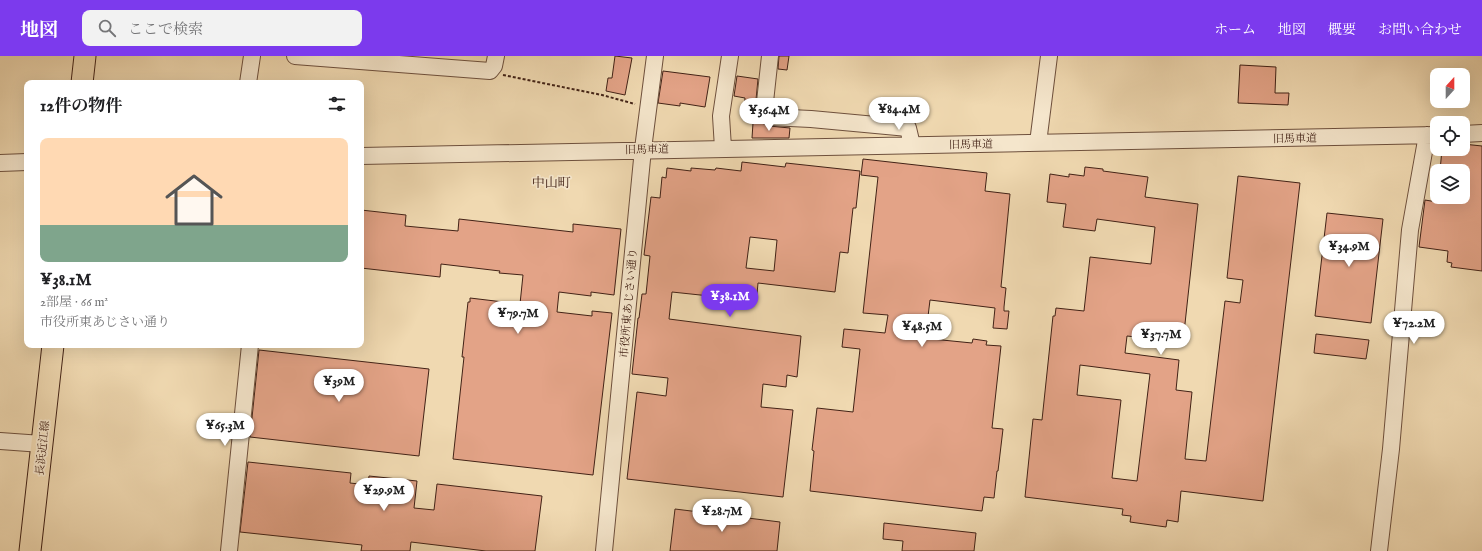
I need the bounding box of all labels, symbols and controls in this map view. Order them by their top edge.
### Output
search box [82,10,362,46]
icon: search [96,17,118,39]
text: 地図 [20,19,58,43]
text: ここで検索 [128,20,203,39]
text: ホーム [1214,21,1256,39]
text: 地図 [1278,21,1306,39]
text: 概要 [1328,21,1356,39]
text: お問い合わせ [1378,21,1462,39]
north arrow [1430,68,1470,108]
map controls [1430,68,1470,204]
icon: filters [326,93,348,115]
text: 12件の物件 [40,96,122,117]
pin: ¥84.4M [866,97,932,131]
pin: ¥36.4M [736,98,802,132]
text: ¥84.4M [878,101,920,118]
text: ¥36.4M [748,102,790,119]
button: locate [1430,116,1470,156]
street label: 旧馬車道 [1273,132,1317,146]
street label: 旧馬車道 [949,138,993,152]
street label: 旧馬車道 [625,143,669,157]
icon: home [158,164,230,236]
button: layers [1430,164,1470,204]
district label: 中山町 [531,175,571,192]
pin: ¥34.9M [1316,234,1382,268]
text: ¥34.9M [1328,238,1370,255]
street label: 市役所東あじさい通り [617,248,641,358]
text: ¥38.1M [40,270,91,291]
pin: ¥38.1M [697,284,763,318]
text: ¥38.1M [710,288,750,305]
text: 2部屋 · 66 m² [40,294,108,311]
pin: ¥79.7M [485,301,551,335]
text: ¥79.7M [497,305,539,322]
pin: ¥72.2M [1381,311,1447,345]
text: 市役所東あじさい通り [40,314,170,331]
pin: ¥48.5M [889,314,955,348]
text: ¥72.2M [1393,315,1435,332]
text: ¥48.5M [902,318,942,335]
pin: ¥37.7M [1128,322,1194,356]
text: ¥37.7M [1141,326,1181,343]
pin: ¥39M [315,369,363,403]
text: ¥39M [323,373,355,390]
pin: ¥65.3M [192,413,258,447]
text: ¥65.3M [205,417,245,434]
street label: 長浜近江線 [33,420,53,476]
pin: ¥29.9M [351,478,417,512]
text: ¥29.9M [363,482,405,499]
pin: ¥28.7M [689,499,755,533]
text: ¥28.7M [701,503,743,520]

